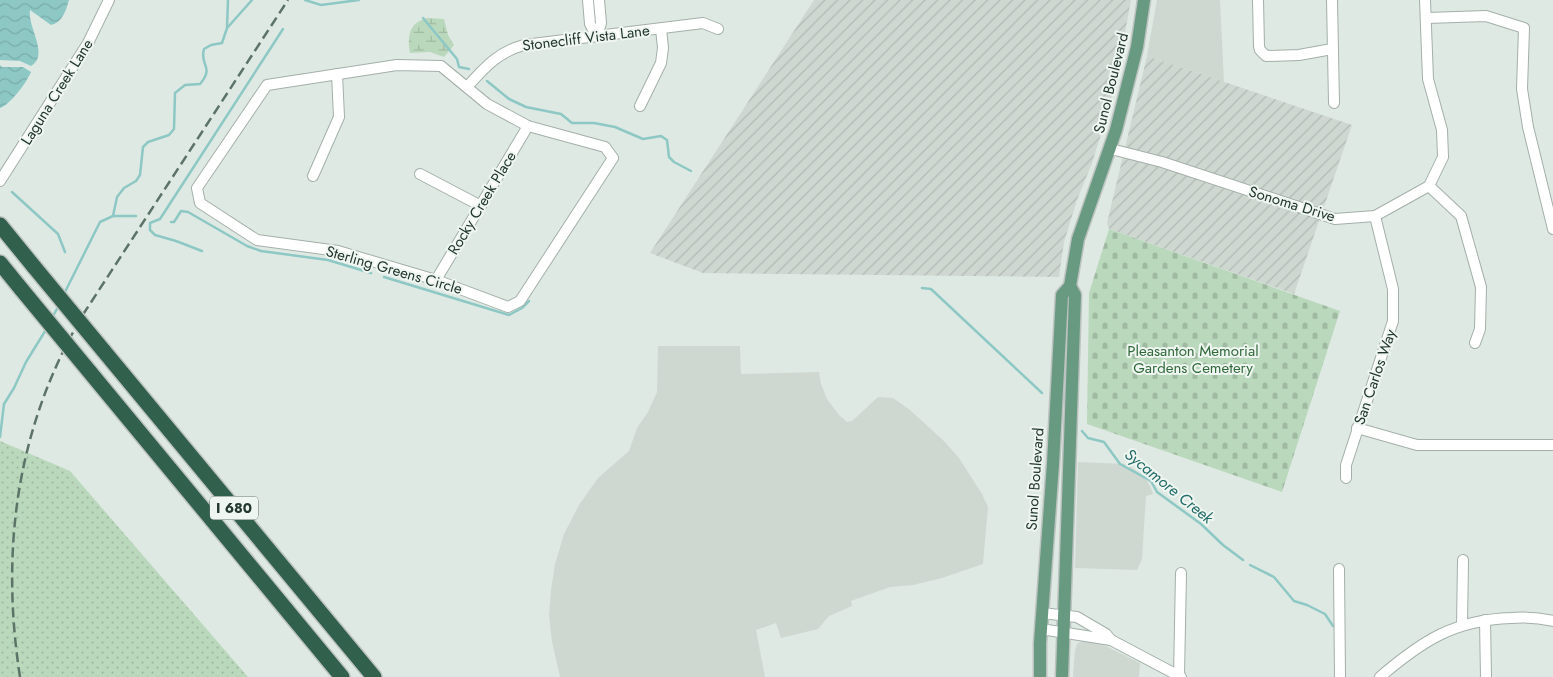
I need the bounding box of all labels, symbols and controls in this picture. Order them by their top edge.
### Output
street label: Stonecliff Vista Lane [521,19,651,57]
street label: Sunol Boulevard [1088,30,1134,136]
street label: Laguna Creek Lane [16,35,99,149]
street label: Rocky Creek Place [442,147,522,259]
street label: Sonoma Drive [1246,180,1338,228]
street label: Sterling Greens Circle [323,240,465,300]
street label: San Carlos Way [1348,326,1402,428]
park label: Pleasanton Memorial Gardens Cemetery [1127,340,1259,379]
street label: Sunol Boulevard [1020,427,1050,531]
water label: Sycamore Creek [1120,443,1219,530]
road number: I 680 [210,496,258,520]

